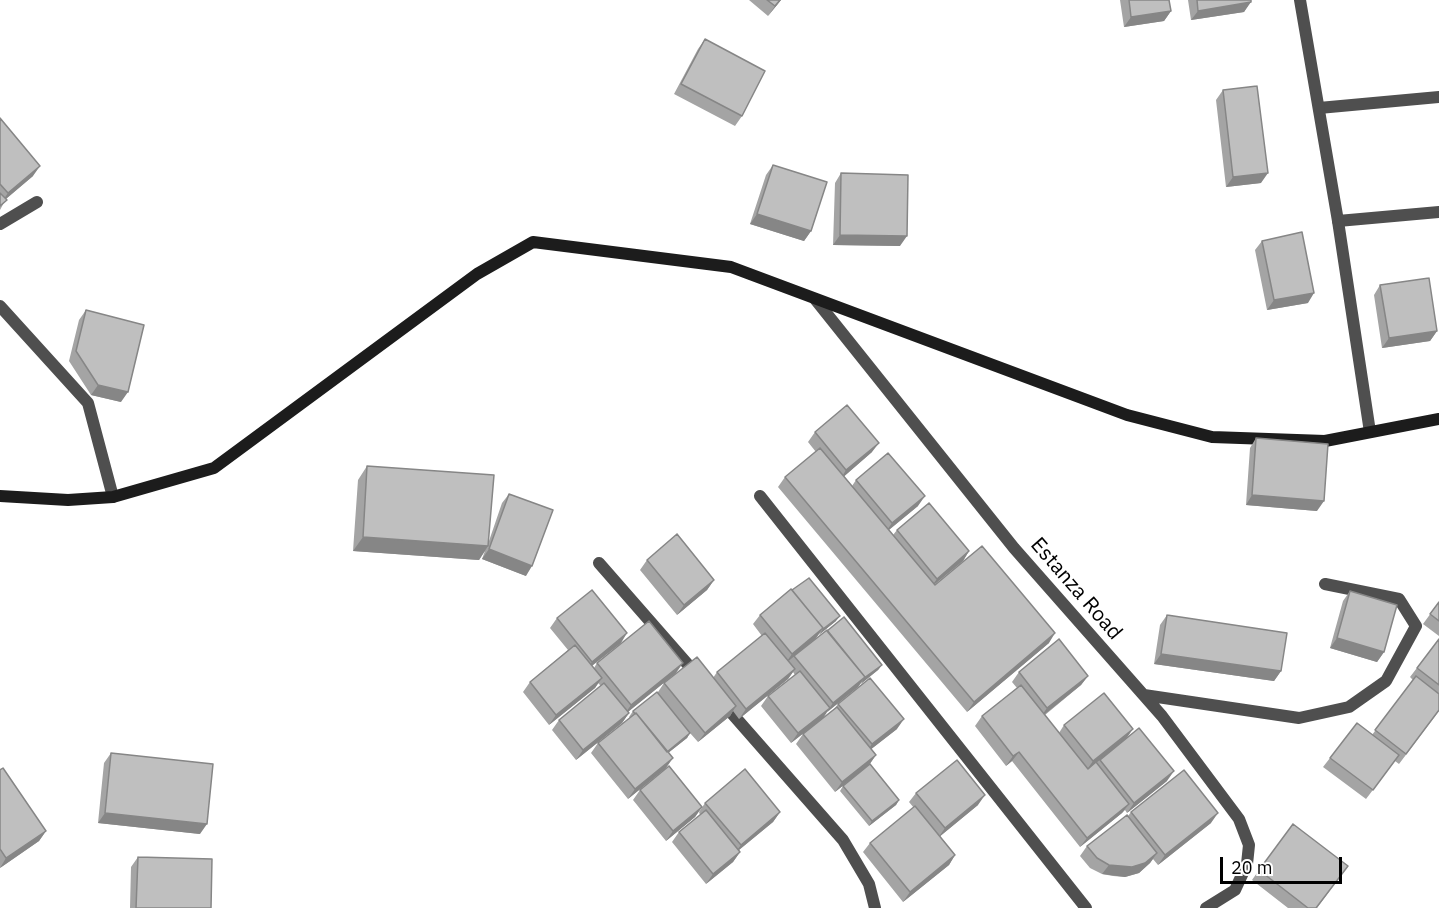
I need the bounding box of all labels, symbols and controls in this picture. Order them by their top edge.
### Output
street label: Estanza Road [1025,533,1127,645]
scale bar [1223,845,1344,883]
text: 20 m [1231,856,1273,879]

